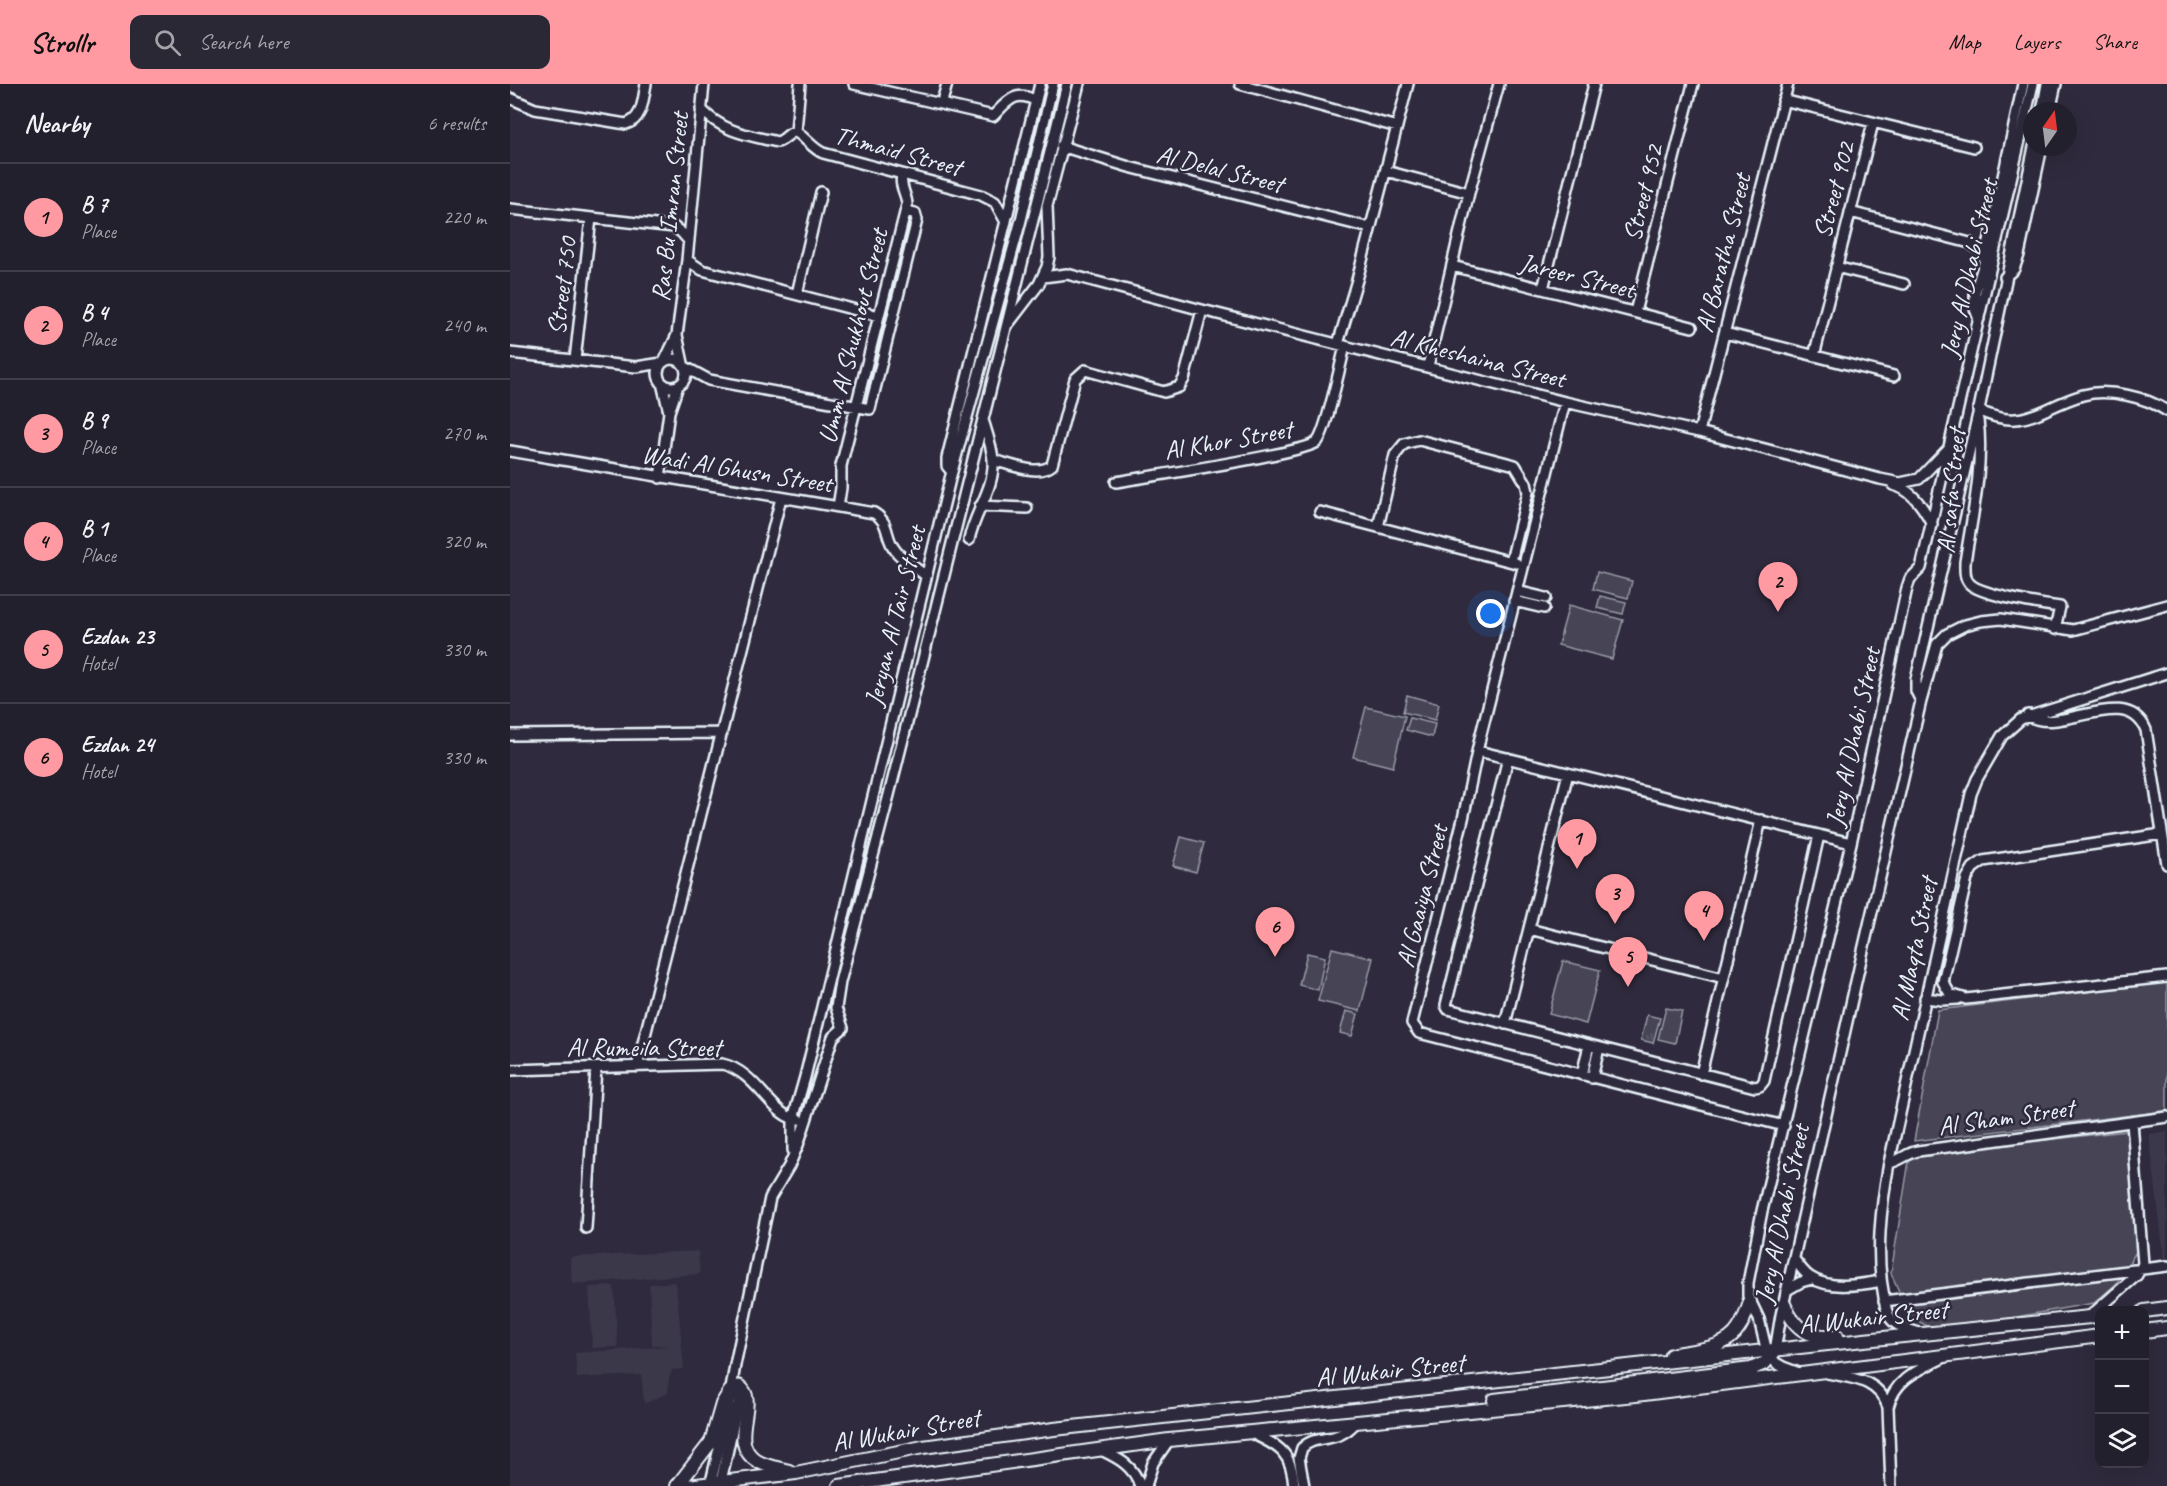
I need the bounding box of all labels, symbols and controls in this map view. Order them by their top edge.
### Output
search box [130,15,550,69]
text: Strollr [30,25,94,60]
icon: search [151,26,184,59]
text: Search here [199,28,289,56]
text: Map [1948,29,1981,55]
text: Layers [2014,29,2060,55]
text: Share [2093,29,2137,55]
north arrow [2023,102,2077,156]
text: Nearby [24,107,89,140]
street label: Ras Bu Imran Street [644,108,697,303]
text: 6 results [427,111,486,136]
street label: Thmaid Street [831,118,968,185]
street label: Street 902 [1805,136,1863,242]
street label: Al Delal Street [1153,137,1290,201]
street label: Street 952 [1615,139,1671,245]
street label: Al Baratha Street [1687,168,1759,336]
street label: Jery Al Dhabi Street [1932,173,2006,362]
text: B 7 [81,191,108,219]
text: 1 [39,205,48,230]
text: 220 m [443,205,486,230]
text: Place [81,219,116,244]
street label: Umm Al Shukhout Street [810,223,896,447]
street label: Street 750 [540,233,585,337]
street label: Jareer Street [1514,245,1640,307]
text: B 4 [81,299,108,327]
text: 2 [39,313,48,338]
text: 240 m [443,313,486,338]
street label: Al Kheshaina Street [1387,320,1571,396]
text: Place [81,327,116,352]
text: B 9 [81,407,107,435]
street label: Al Khor Street [1161,412,1298,467]
text: 3 [39,421,48,446]
text: 270 m [443,421,486,446]
street label: Al safa Street [1929,424,1973,555]
text: Place [81,435,116,460]
street label: Wadi Al Ghusn Street [639,438,837,501]
text: B 1 [81,515,108,543]
street label: Jeryan Al Tair Street [856,520,934,711]
text: 4 [39,529,48,554]
text: 320 m [443,529,486,554]
text: Place [81,543,116,568]
pin: 2 [1758,562,1798,612]
your location [1476,599,1505,628]
text: Ezdan 23 [81,623,154,651]
text: 5 [39,637,48,662]
text: 330 m [443,637,486,662]
street label: Jery Al Dhabi Street [1818,642,1889,831]
text: Hotel [81,651,116,676]
text: Ezdan 24 [81,731,154,759]
text: 6 [39,745,48,770]
text: 330 m [443,745,486,770]
text: Hotel [81,759,116,784]
street label: Al Gaaiya Street [1388,819,1456,971]
pin: 1 [1558,820,1596,869]
street label: Al Maqta Street [1883,871,1946,1023]
pin: 3 [1596,874,1634,924]
pin: 4 [1684,892,1724,941]
pin: 6 [1256,908,1294,957]
pin: 5 [1608,938,1648,987]
street label: Al Rumeila Street [567,1031,725,1064]
street label: Al Sham Street [1936,1091,2079,1143]
street label: Jery Al Dhabi Street [1747,1119,1818,1308]
street label: Al Wukair Street [1797,1292,1952,1341]
map controls [2095,1306,2149,1468]
button: + [2095,1306,2149,1360]
street label: Al Wukair Street [1314,1345,1469,1394]
button: − [2095,1360,2149,1414]
street label: Al Wukair Street [830,1400,986,1459]
button: layers [2095,1414,2149,1468]

